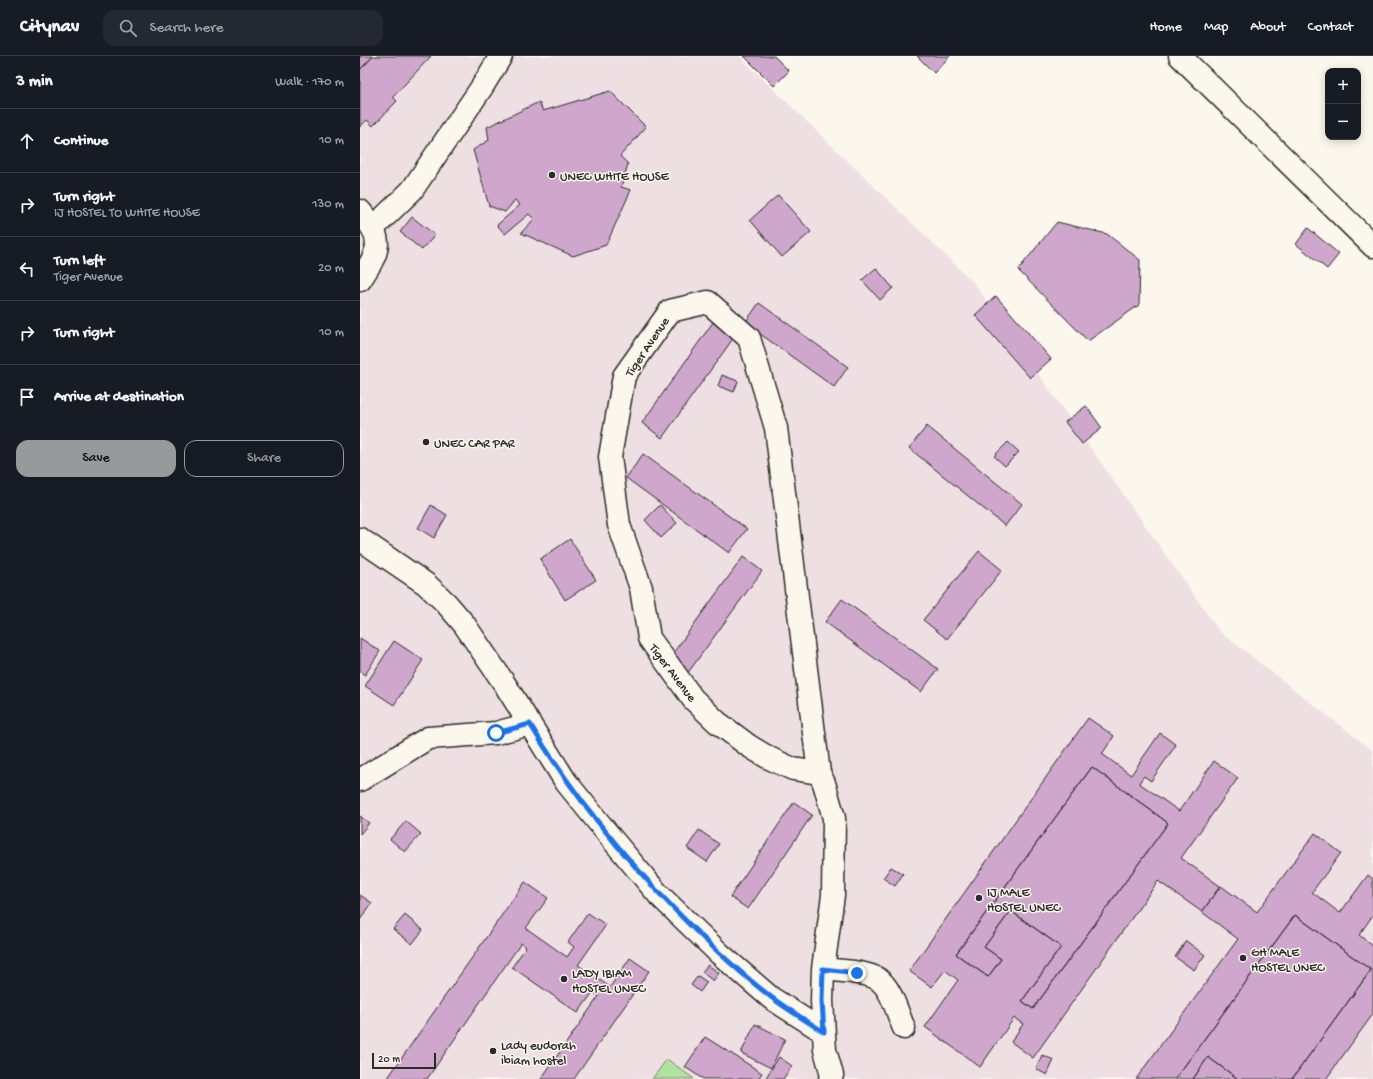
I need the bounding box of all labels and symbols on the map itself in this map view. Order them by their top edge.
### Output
marker: UNEC WHITE HOUSE [547,170,557,180]
place label: UNEC WHITE HOUSE [560,170,670,185]
street label: Tiger Avenue [622,314,674,381]
marker: UNEC CAR PAR [421,437,431,447]
place label: UNEC CAR PAR [434,437,516,452]
street label: Tiger Avenue [645,641,699,706]
route start [487,724,505,742]
place label: IJ MALE HOSTEL UNEC [987,886,1061,916]
marker: IJ MALE HOSTEL UNEC [974,893,984,903]
place label: GH MALE HOSTEL UNEC [1251,946,1325,976]
marker: GH MALE HOSTEL UNEC [1238,953,1248,963]
route end [848,964,866,982]
place label: LADY IBIAM HOSTEL UNEC [572,967,646,997]
marker: LADY IBIAM HOSTEL UNEC [559,974,569,984]
place label: Lady eudorah ibiam hostel [501,1039,576,1069]
marker: Lady eudorah ibiam hostel [488,1046,498,1056]
scale bar [372,1051,436,1070]

